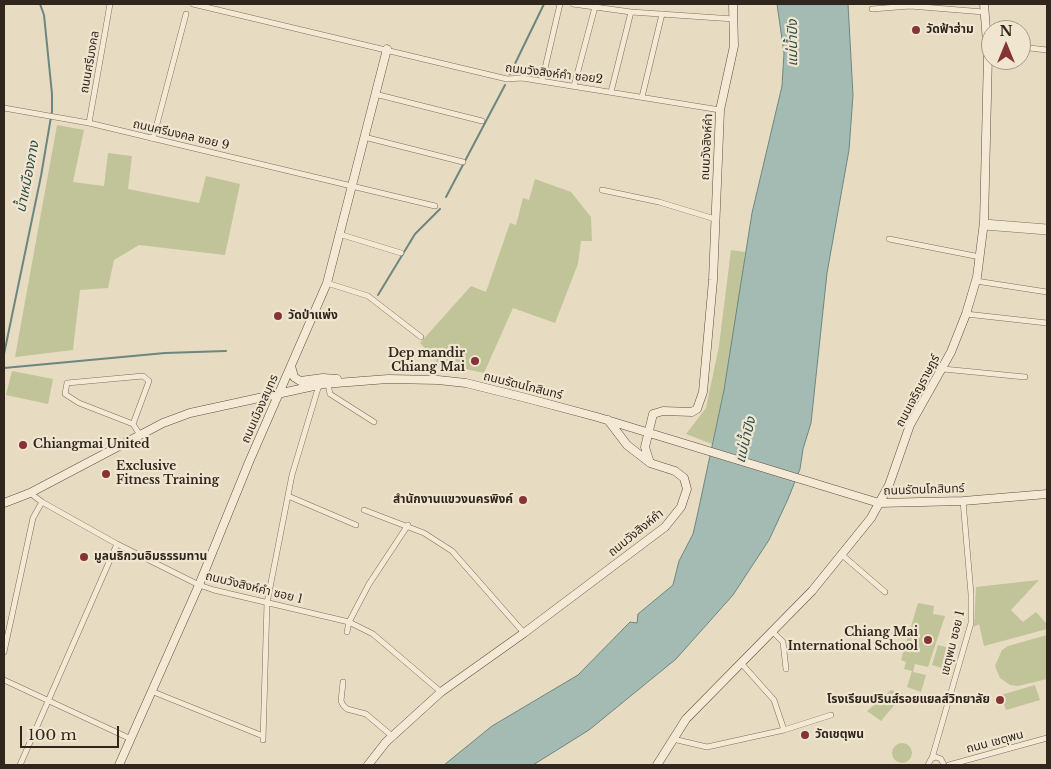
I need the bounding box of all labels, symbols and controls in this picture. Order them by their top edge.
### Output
water label: แม่น้ำปิง [785,20,801,66]
north arrow [981,20,1031,70]
text: N [999,22,1013,40]
place label: วัดฟ้าฮ่าม [926,23,974,37]
marker: วัดฟ้าฮ่าม [910,24,922,36]
street label: ถนนศรีมงคล [77,30,103,94]
street label: ถนนวังสิงห์คำ ซอย2 [504,61,604,87]
street label: ถนนวังสิงห์คำ [698,113,716,181]
street label: ถนนศรีมงคล ซอย 9 [131,117,231,153]
water label: น้ำเหมืองกาง [13,140,43,214]
place label: วัดป่าแพ่ง [288,309,338,323]
marker: วัดป่าแพ่ง [272,310,284,322]
place label: Dep mandir Chiang Mai [388,347,465,375]
street label: ถนนเจริญราษฎร์ [893,352,943,430]
marker: Dep mandir Chiang Mai [469,355,481,367]
street label: ถนนรัตนโกสินทร์ [482,369,564,403]
street label: ถนนเมืองสมุทร [238,372,282,446]
water label: แม่น้ำปิง [732,415,760,465]
place label: Chiangmai United [33,438,150,452]
marker: Chiangmai United [17,439,29,451]
place label: Exclusive Fitness Training [116,460,219,488]
marker: Exclusive Fitness Training [100,468,112,480]
street label: ถนนรัตนโกสินทร์ [883,481,965,499]
place label: สำนักงานแขวงนครพิงค์ [393,493,513,507]
marker: สำนักงานแขวงนครพิงค์ [517,494,529,506]
street label: ถนนวังสิงห์คำ [605,506,667,560]
place label: มูลนธิกวนอิมธรรมทาน [94,550,207,564]
marker: มูลนธิกวนอิมธรรมทาน [78,551,90,563]
street label: ถนนวังสิงห์คำ ซอย 1 [204,569,304,607]
street label: เชตุพน ซอย 1 [938,609,968,677]
place label: Chiang Mai International School [788,626,918,654]
marker: Chiang Mai International School [922,634,934,646]
place label: โรงเรียนปรินส์รอยแยลส์วิทยาลัย [827,693,990,707]
marker: โรงเรียนปรินส์รอยแยลส์วิทยาลัย [994,694,1006,706]
scale bar [22,716,121,748]
text: 100 m [28,725,77,744]
street label: ถนน เชตุพน [965,727,1025,757]
place label: วัดเชตุพน [815,728,864,742]
marker: วัดเชตุพน [799,729,811,741]

